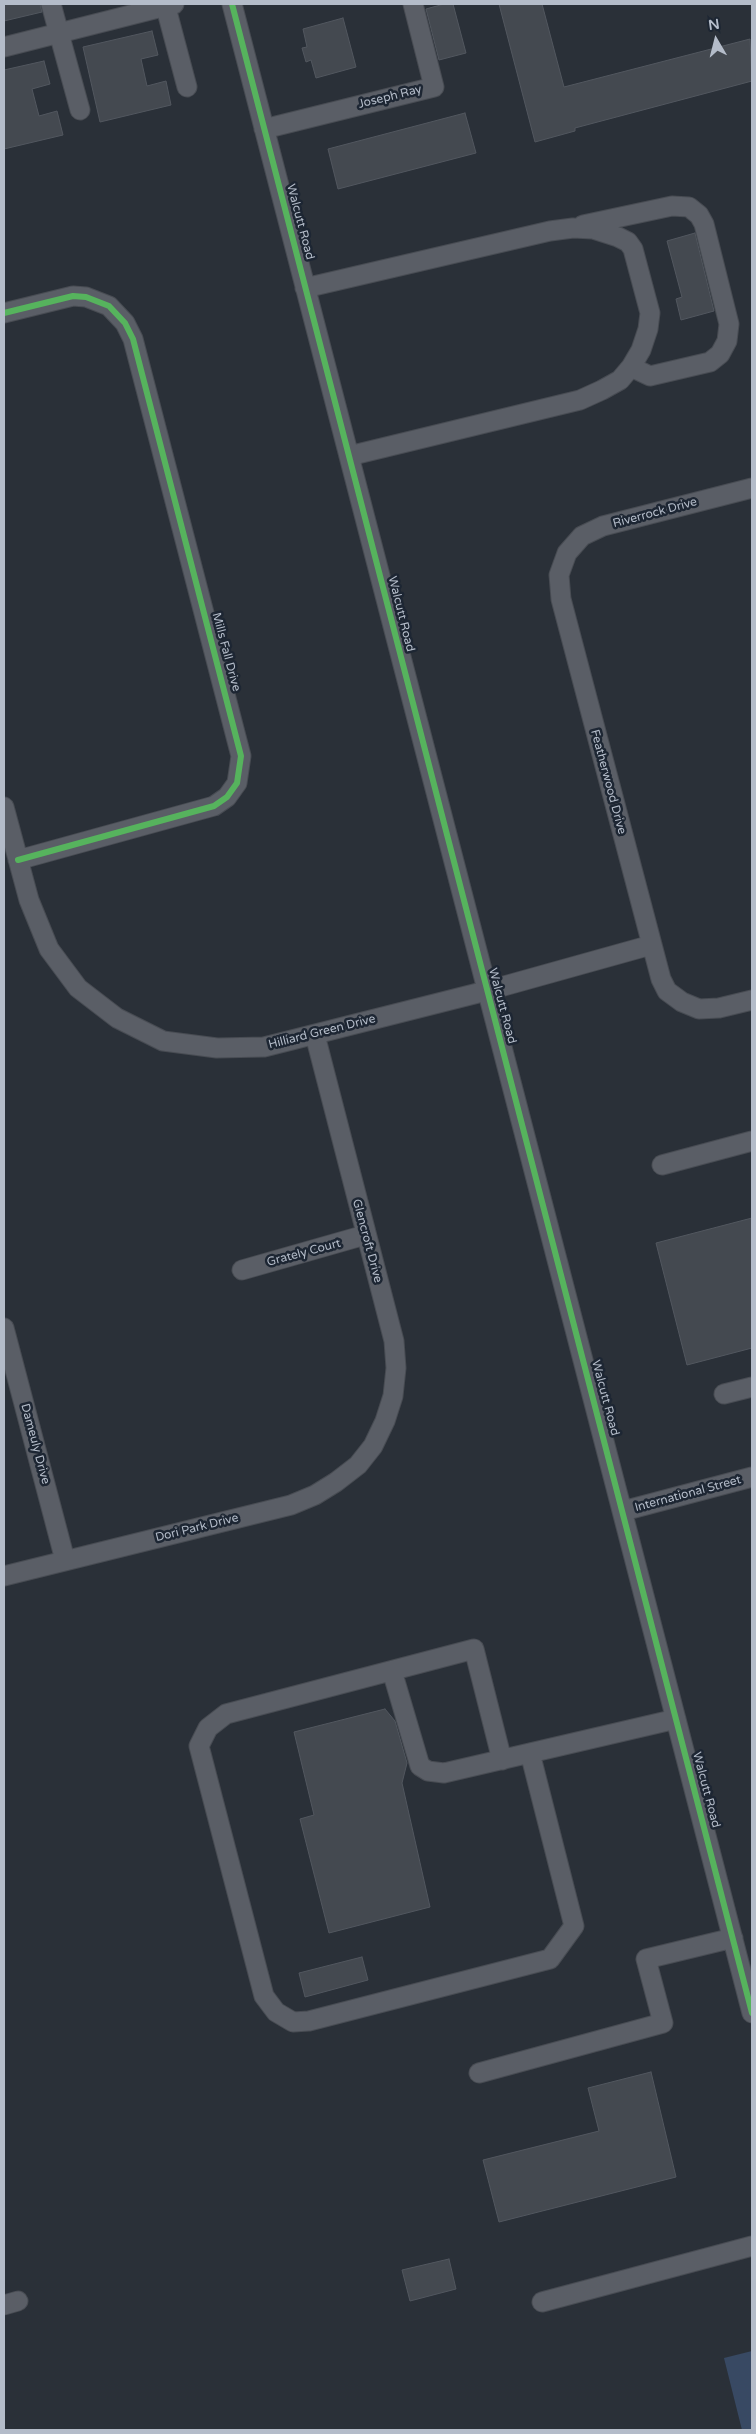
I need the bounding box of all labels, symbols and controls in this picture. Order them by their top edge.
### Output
north arrow [691,15,741,65]
text: N [707,15,721,34]
street label: Joseph Ray [357,82,423,112]
street label: Walcutt Road [283,183,317,261]
street label: Riverrock Drive [611,495,699,531]
street label: Walcutt Road [385,575,417,653]
street label: Mills Fall Drive [209,611,243,693]
street label: Featherwood Drive [587,728,629,836]
street label: Walcutt Road [485,967,519,1045]
street label: Hilliard Green Drive [267,1012,377,1052]
street label: Glencroft Drive [349,1198,385,1284]
street label: Grately Court [265,1236,343,1270]
street label: Walcutt Road [588,1359,622,1437]
street label: Dameuly Drive [17,1402,53,1486]
street label: International Street [633,1473,743,1515]
street label: Dori Park Drive [154,1511,240,1545]
street label: Walcutt Road [689,1751,723,1829]

